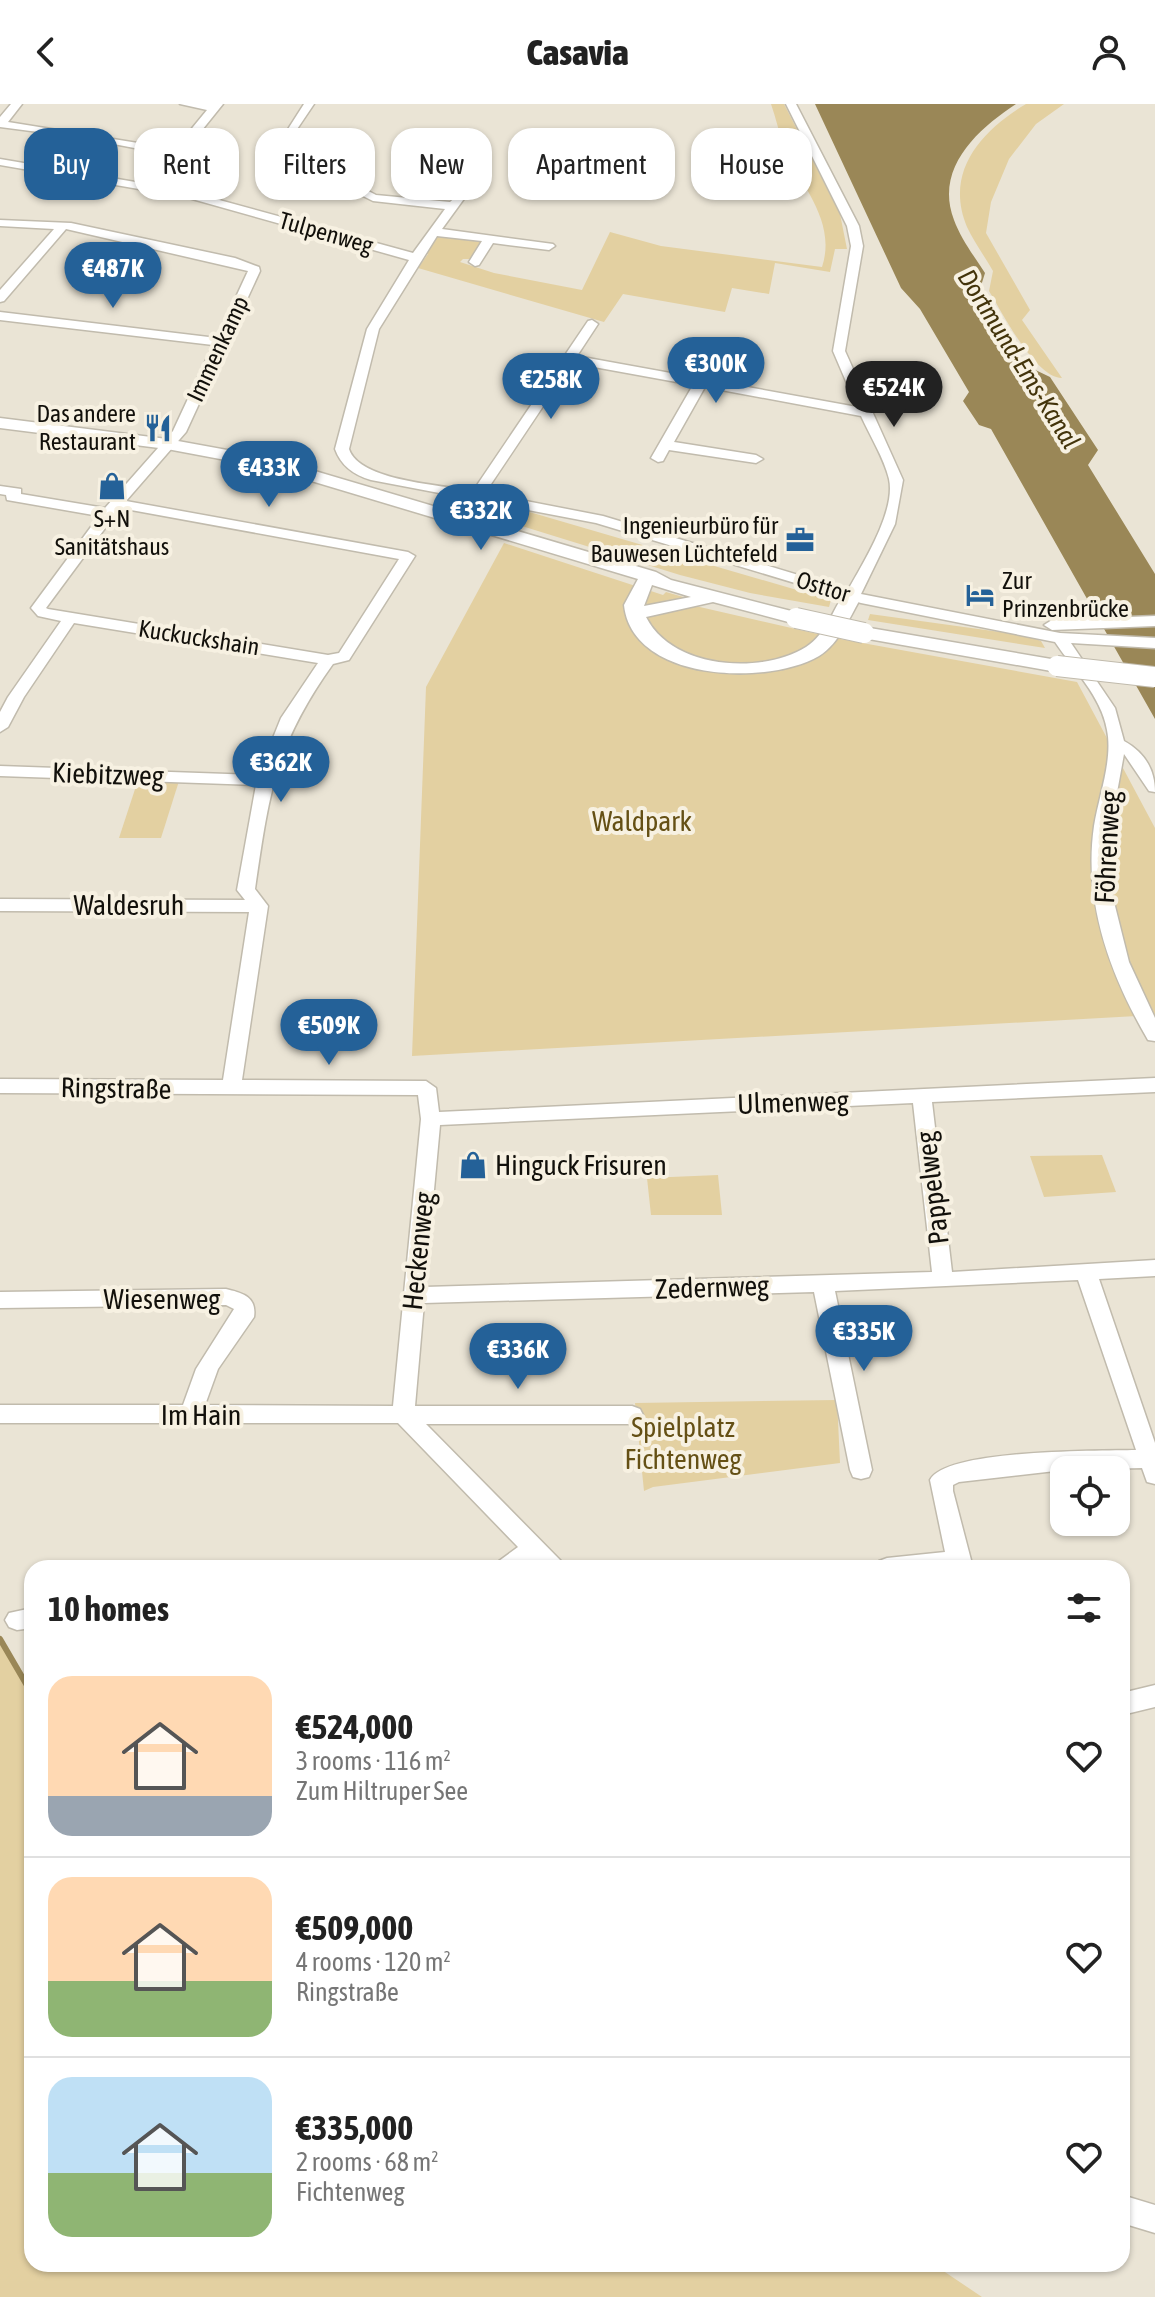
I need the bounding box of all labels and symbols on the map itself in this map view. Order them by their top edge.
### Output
street label: Tulpenweg [276,206,377,259]
pin: €487K [57,242,169,310]
water label: Dortmund-Ems-Kanal [952,264,1086,454]
street label: Immenkamp [181,292,254,406]
pin: €300K [660,337,772,405]
pin: €258K [495,353,607,421]
pin: €524K [838,361,950,429]
place label: Das andere Restaurant [37,400,136,455]
restaurant icon: Das andere Restaurant [143,413,173,443]
pin: €433K [213,441,325,509]
shop icon: S+N Sanitätshaus [97,471,127,501]
pin: €332K [425,484,537,552]
place label: S+N Sanitätshaus [55,505,169,560]
place label: Ingenieurbüro für Bauwesen Lüchtefeld [591,512,779,567]
office icon: Ingenieurbüro für Bauwesen Lüchtefeld [785,525,815,555]
street label: Osttor [793,566,854,608]
place label: Zur Prinzenbrücke [1002,567,1129,622]
hotel icon: Zur Prinzenbrücke [965,580,995,610]
street label: Kuckuckshain [137,615,261,660]
pin: €362K [225,736,337,804]
street label: Kiebitzweg [52,756,164,792]
street label: Föhrenweg [1088,790,1126,904]
park label: Waldpark [592,805,692,837]
street label: Waldesruh [74,889,184,921]
pin: €509K [273,999,385,1067]
street label: Ringstraße [60,1071,172,1105]
street label: Ulmenweg [737,1084,849,1120]
street label: Pappelweg [909,1130,955,1246]
place label: Hinguck Frisuren [495,1149,667,1181]
shop icon: Hinguck Frisuren [458,1150,488,1180]
street label: Heckenweg [396,1190,440,1312]
street label: Zedernweg [654,1269,770,1305]
street label: Wiesenweg [104,1283,220,1315]
pin: €335K [808,1305,920,1373]
pin: €336K [462,1323,574,1391]
street label: Im Hain [161,1399,241,1431]
park label: Spielplatz Fichtenweg [625,1411,741,1475]

